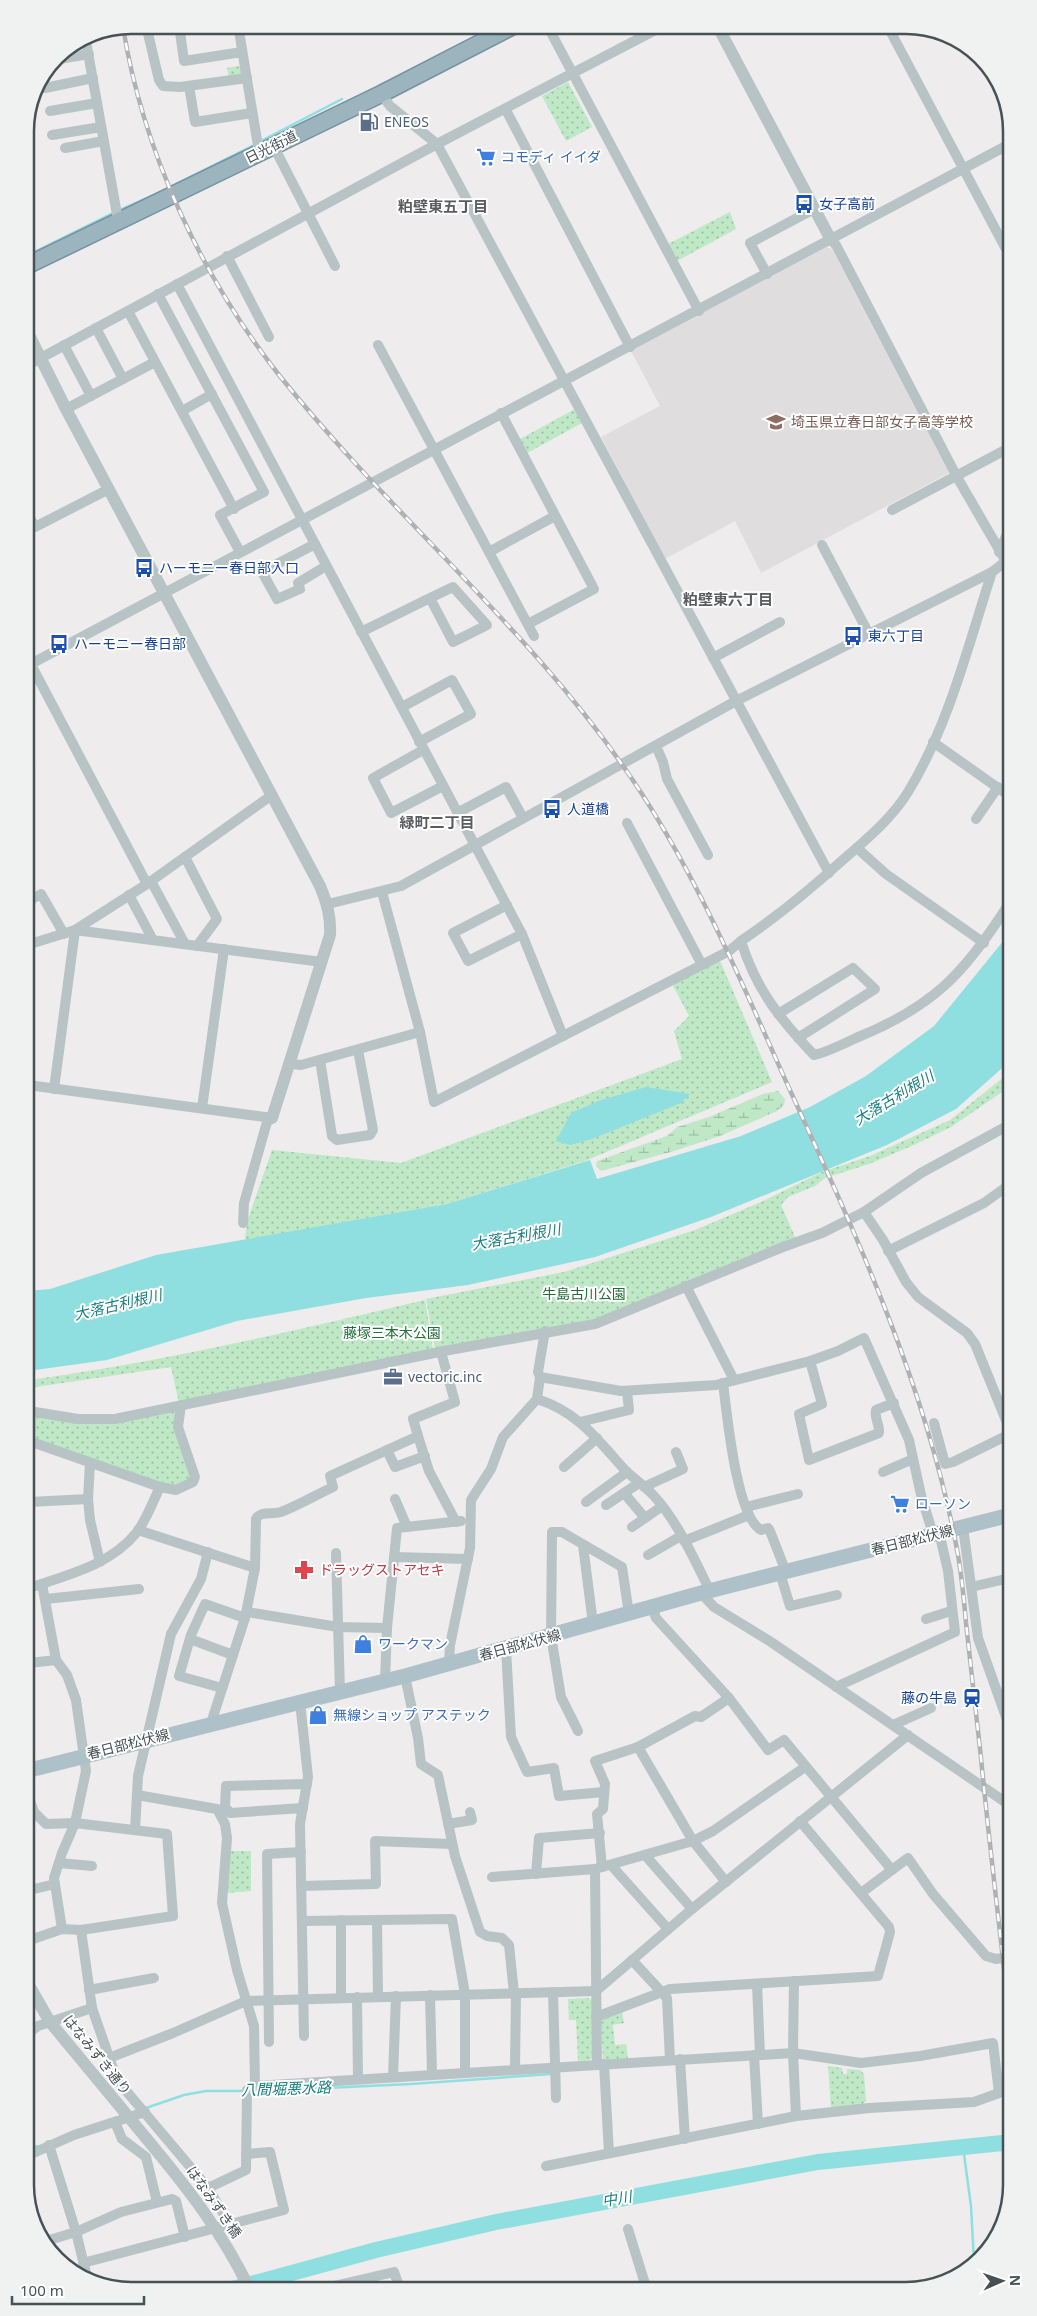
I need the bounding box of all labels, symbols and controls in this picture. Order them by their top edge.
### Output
fuel station icon: ENEOS [358,111,380,133]
place label: ENEOS [384,112,429,131]
street label: 日光街道 [241,126,300,167]
supermarket icon: コモディ イイダ [475,146,497,168]
place label: コモディ イイダ [501,147,601,166]
bus stop icon: 女子高前 [793,193,815,215]
place label: 女子高前 [819,194,875,213]
district label: 粕壁東五丁目 [398,196,488,216]
school or university icon: 埼玉県立春日部女子高等学校 [765,411,787,433]
place label: 埼玉県立春日部女子高等学校 [791,412,973,431]
bus stop icon: ハーモニー春日部入口 [133,557,155,579]
place label: ハーモニー春日部入口 [159,558,299,577]
district label: 粕壁東六丁目 [683,589,773,609]
bus stop icon: 東六丁目 [842,625,864,647]
place label: 東六丁目 [868,626,924,645]
bus stop icon: ハーモニー春日部 [48,633,70,655]
place label: ハーモニー春日部 [74,634,186,653]
bus stop icon: 人道橋 [541,798,563,820]
place label: 人道橋 [567,799,609,818]
district label: 緑町二丁目 [399,812,475,832]
water label: 大落古利根川 [850,1064,939,1129]
water label: 大落古利根川 [470,1218,564,1254]
water label: 大落古利根川 [72,1284,166,1324]
park label: 牛島古川公園 [542,1284,626,1303]
park label: 藤塚三本木公園 [343,1323,441,1342]
office icon: vectoric.inc [382,1366,404,1388]
place label: vectoric.inc [408,1367,482,1386]
supermarket icon: ローソン [889,1493,911,1515]
place label: ローソン [915,1494,971,1513]
street label: 春日部松伏線 [869,1520,955,1559]
pharmacy icon: ドラッグストアセキ [293,1559,315,1581]
place label: ドラッグストアセキ [319,1560,445,1579]
street label: 春日部松伏線 [477,1624,563,1665]
shop icon: ワークマン [352,1633,374,1655]
place label: ワークマン [378,1634,448,1653]
station icon: 藤の牛島 [961,1687,983,1709]
place label: 藤の牛島 [901,1688,957,1707]
shop icon: 無線ショップ アステック [307,1704,329,1726]
place label: 無線ショップ アステック [333,1705,491,1724]
street label: 春日部松伏線 [85,1724,171,1763]
street label: はなみずき通り [59,2011,136,2099]
water label: 八間堀悪水路 [241,2076,333,2100]
street label: はなみずき橋 [183,2162,246,2242]
water label: 中川 [600,2185,635,2210]
north arrow [977,2256,1027,2306]
scale bar [12,2274,145,2306]
text: N [1006,2275,1025,2287]
text: 100 m [20,2280,64,2300]

